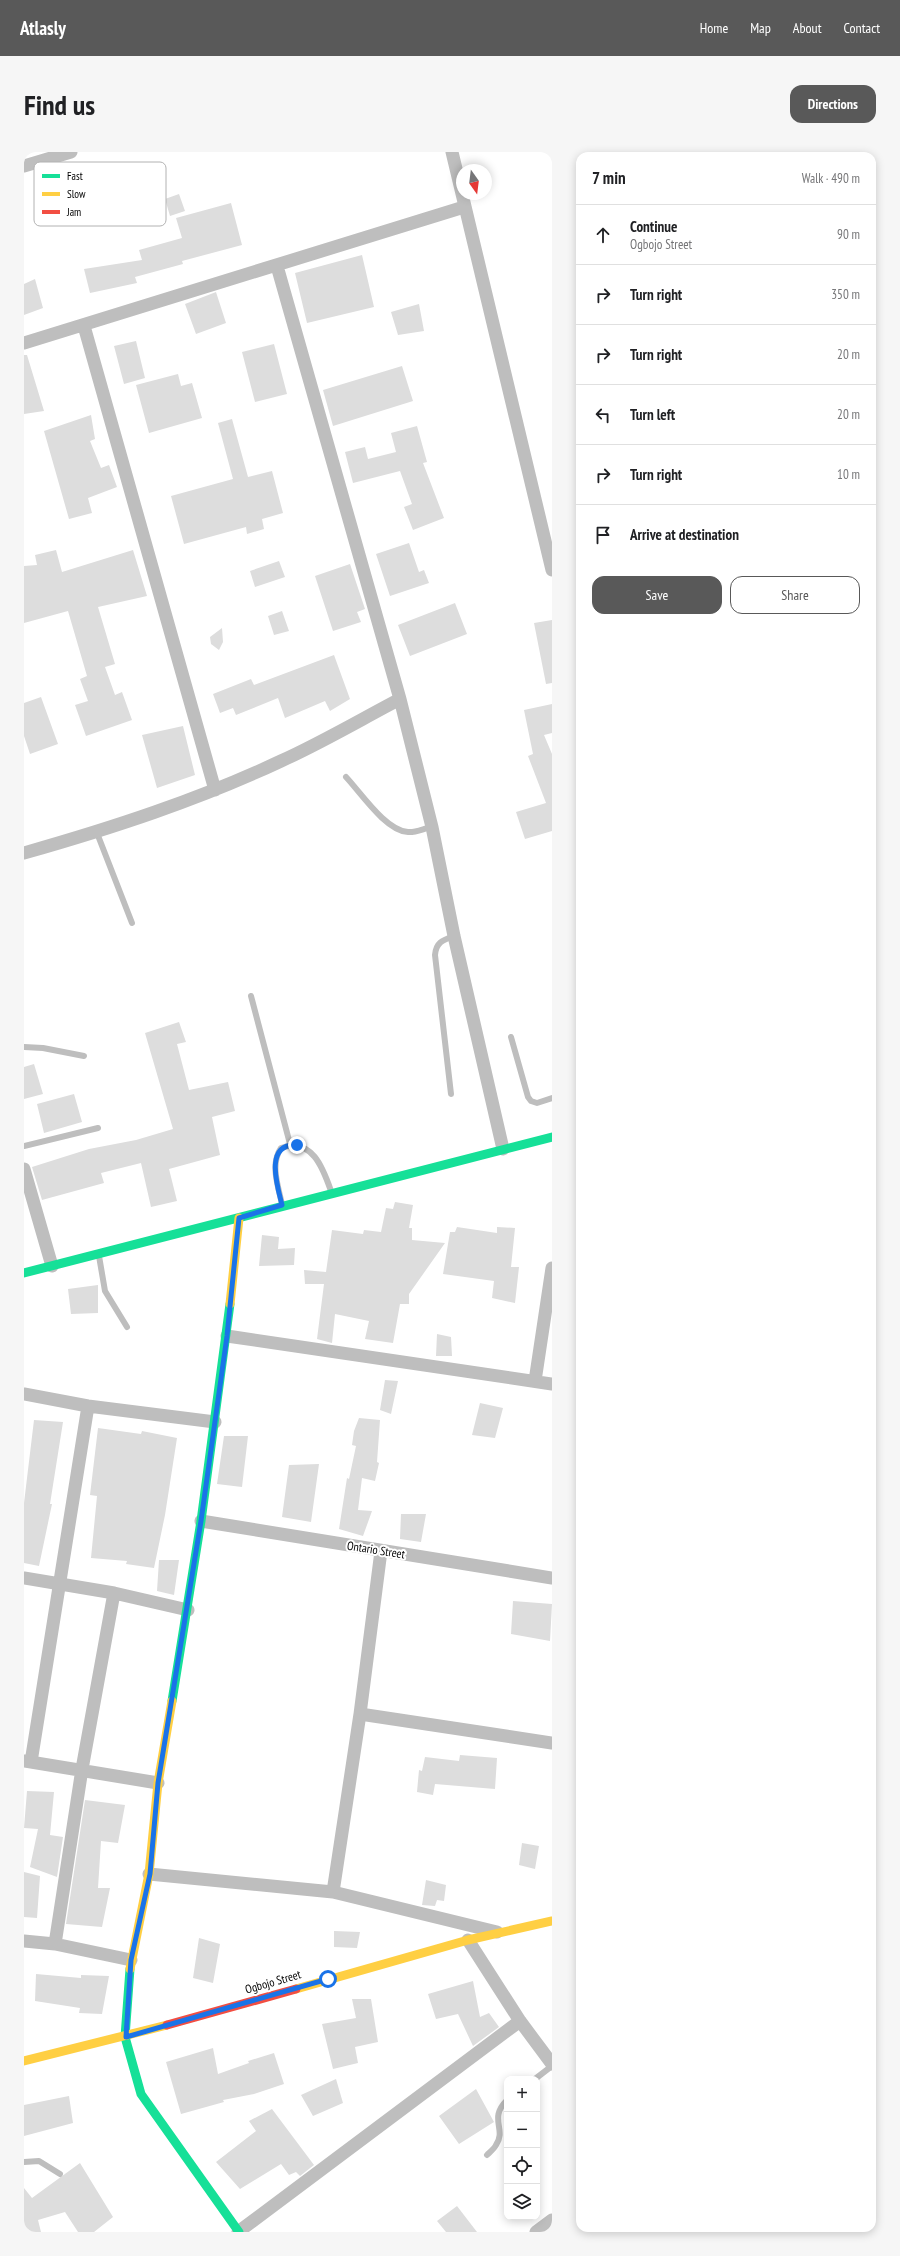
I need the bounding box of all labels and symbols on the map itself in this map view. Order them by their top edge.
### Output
legend [34,162,166,226]
north arrow [456,164,492,200]
text: Fast [67,169,83,183]
text: Slow [67,187,86,201]
text: Jam [66,205,81,219]
route end [288,1136,306,1154]
street label: Ontario Street [346,1538,407,1562]
street label: Ogbojo Street [243,1966,303,1997]
route start [319,1970,337,1988]

